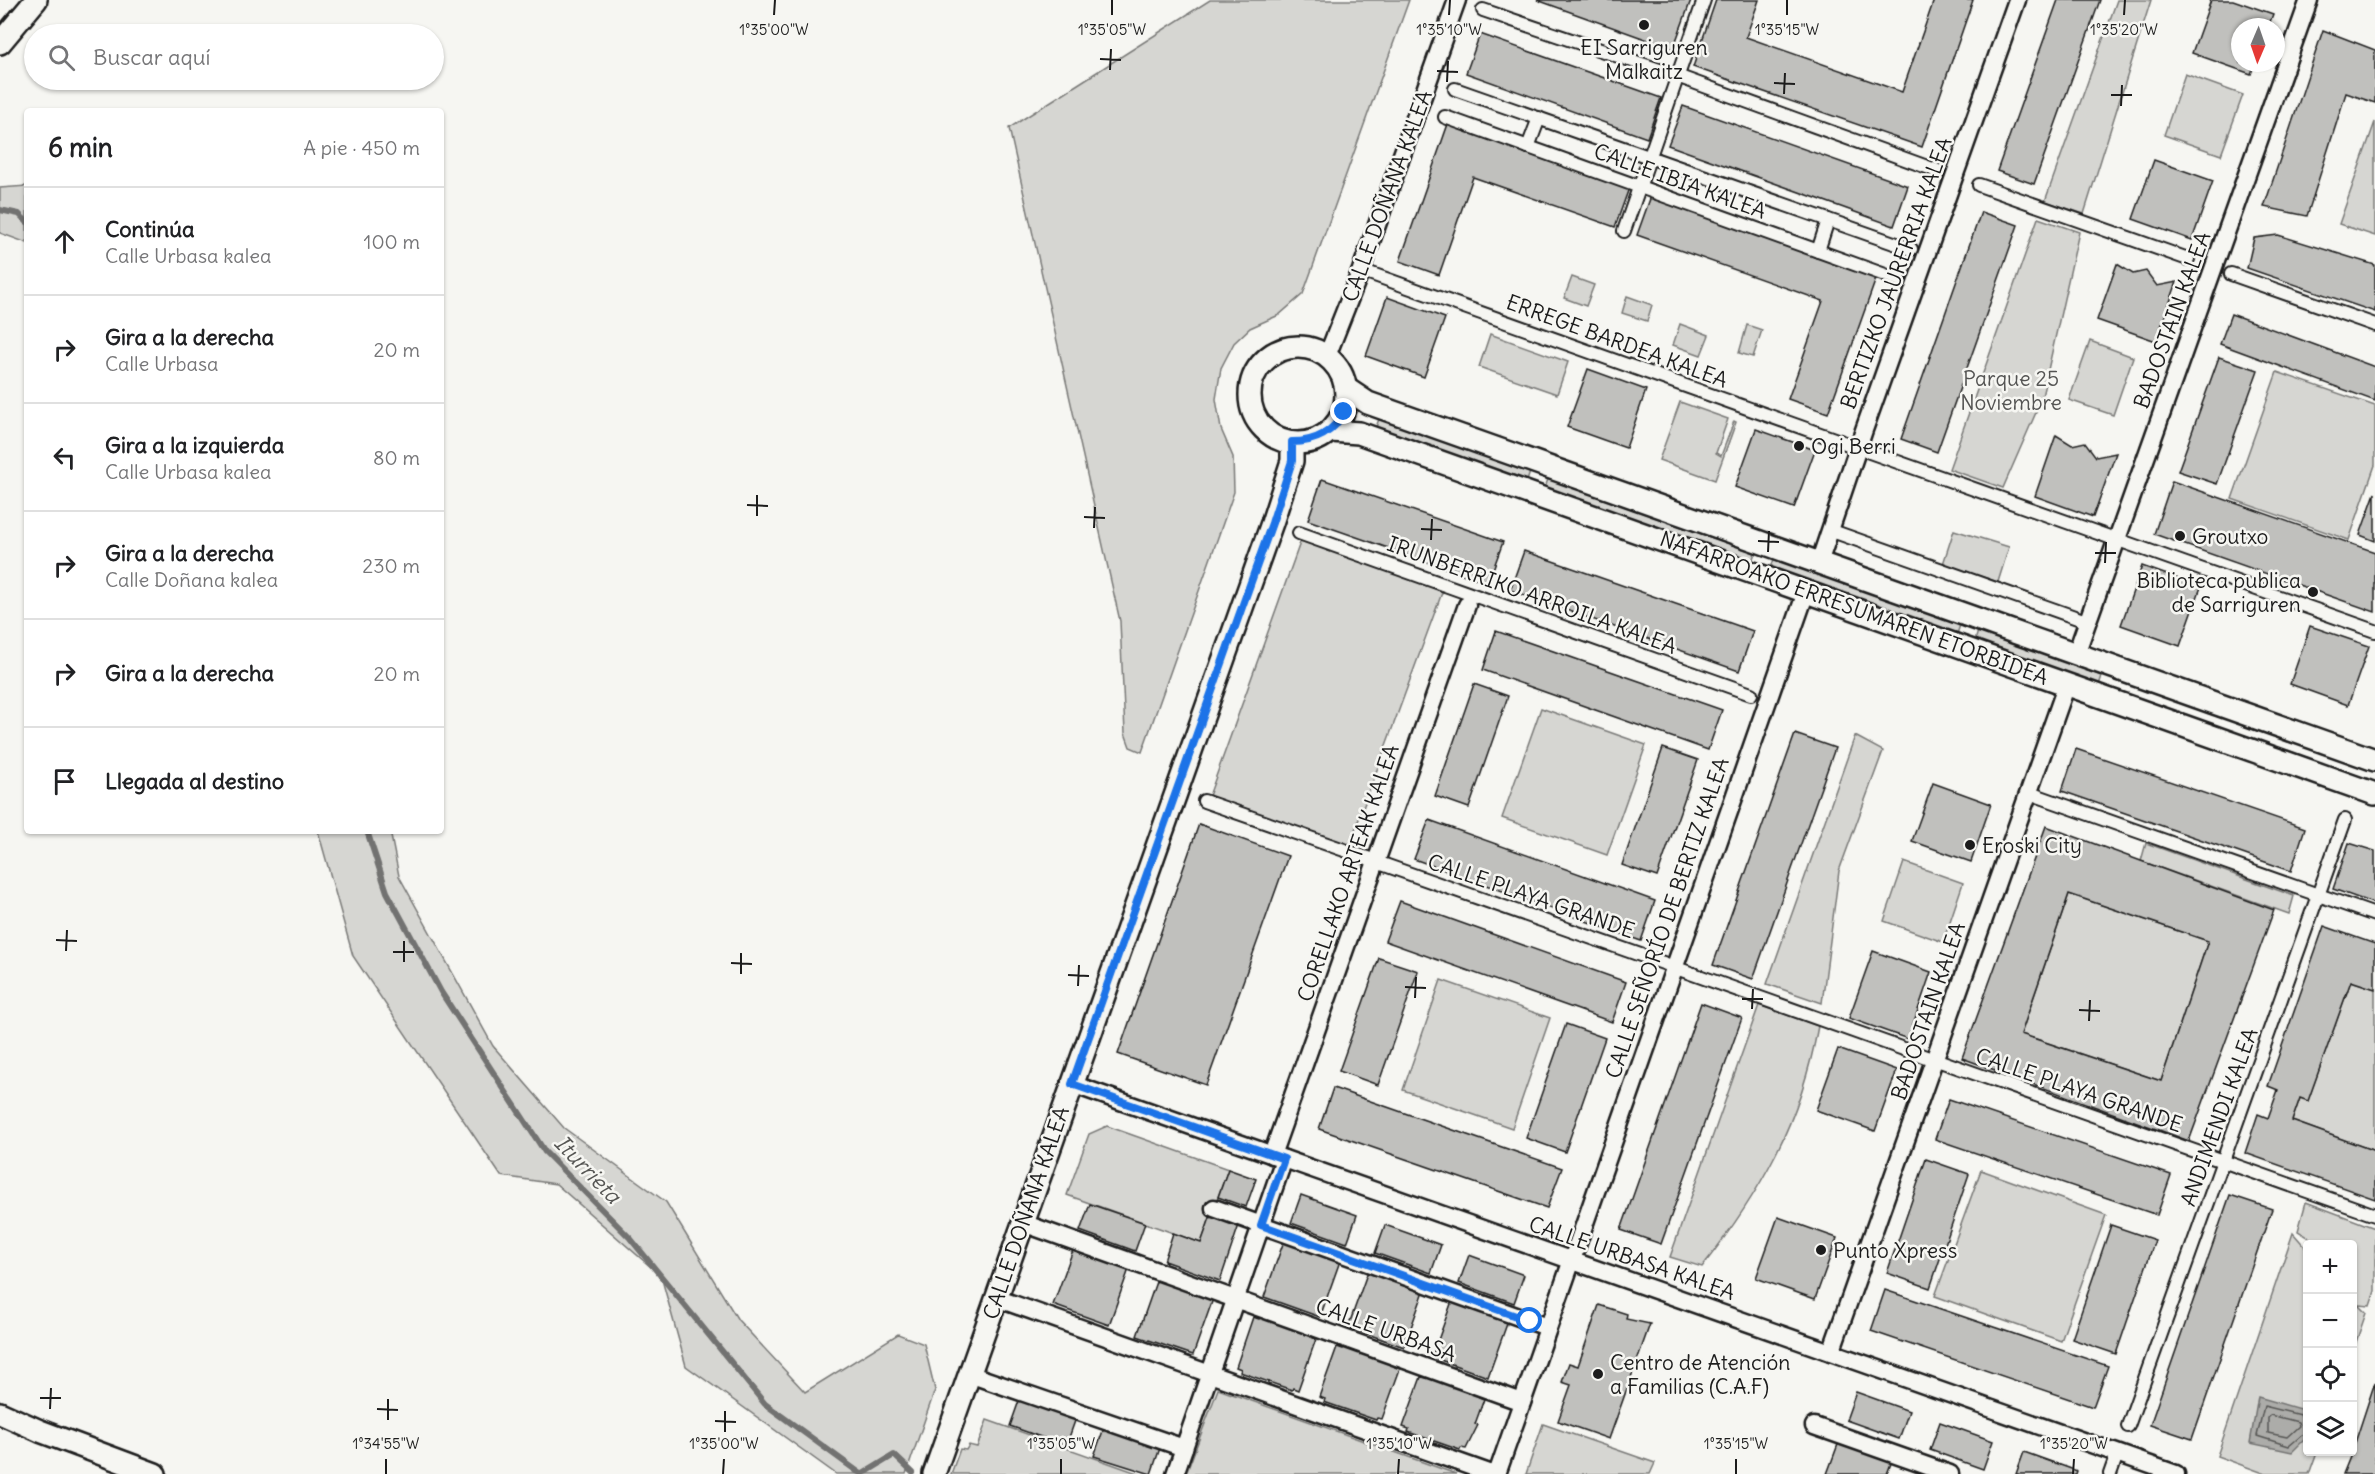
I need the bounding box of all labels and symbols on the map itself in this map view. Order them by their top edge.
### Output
marker: EI Sarriguren Malkaitz [1637,18,1651,32]
north arrow [2231,18,2285,72]
text: 1°35'00"W [739,20,809,39]
text: 1°35'05"W [1078,20,1146,39]
text: 1°35'10"W [1416,20,1482,39]
text: 1°35'15"W [1755,20,1820,39]
text: 1°35'20"W [2090,20,2158,39]
place label: EI Sarriguren Malkaitz [1580,34,1708,85]
street label: CALLE DOÑANA KALEA [1336,86,1438,306]
street label: BERTIZKO JAURERRIA KALEA [1834,133,1958,413]
street label: CALLE IBIA KALEA [1590,137,1770,225]
street label: BADOSTAIN KALEA [2128,228,2216,412]
street label: ERREGE BARDEA KALEA [1503,288,1731,394]
park label: Parque 25 Noviembre [1960,365,2062,416]
route end [1330,398,1356,424]
place label: Ogi Berri [1811,433,1896,460]
marker: Ogi Berri [1792,439,1806,453]
place label: Groutxo [2192,523,2268,550]
street label: NAFARROAKO ERRESUMAREN ETORBIDEA [1656,525,2052,691]
marker: Groutxo [2173,529,2187,543]
street label: IRUNBERRIKO ARROILA KALEA [1384,530,1680,660]
place label: Biblioteca publica de Sarriguren [2136,567,2301,618]
marker: Biblioteca publica de Sarriguren [2306,585,2320,599]
street label: CORELLAKO ARTEAK KALEA [1291,741,1405,1005]
street label: CALLE SEÑORÍO DE BERTIZ KALEA [1599,754,1735,1082]
place label: Eroski City [1982,832,2082,859]
marker: Eroski City [1963,838,1977,852]
street label: CALLE PLAYA GRANDE [1424,848,1638,944]
street label: BADOSTAIN KALEA [1885,919,1971,1103]
street label: ANDIMENDI KALEA [2174,1024,2264,1210]
street label: CALLE PLAYA GRANDE [1972,1042,2186,1138]
street label: CALLE DOÑANA KALEA [977,1103,1075,1323]
water label: Iturrieta [549,1129,628,1210]
street label: CALLE URBASA KALEA [1525,1210,1739,1306]
place label: Punto Xpress [1833,1237,1957,1264]
marker: Punto Xpress [1814,1243,1828,1257]
street label: CALLE URBASA [1312,1292,1460,1368]
route start [1516,1307,1542,1333]
place label: Centro de Atención a Familias (C.A.F) [1610,1349,1790,1400]
marker: Centro de Atención a Familias (C.A.F) [1591,1367,1605,1381]
text: 1°34'55"W [352,1434,420,1453]
text: 1°35'00"W [689,1434,759,1453]
text: 1°35'05"W [1027,1434,1095,1453]
text: 1°35'10"W [1366,1434,1432,1453]
text: 1°35'15"W [1704,1434,1769,1453]
text: 1°35'20"W [2040,1434,2108,1453]

